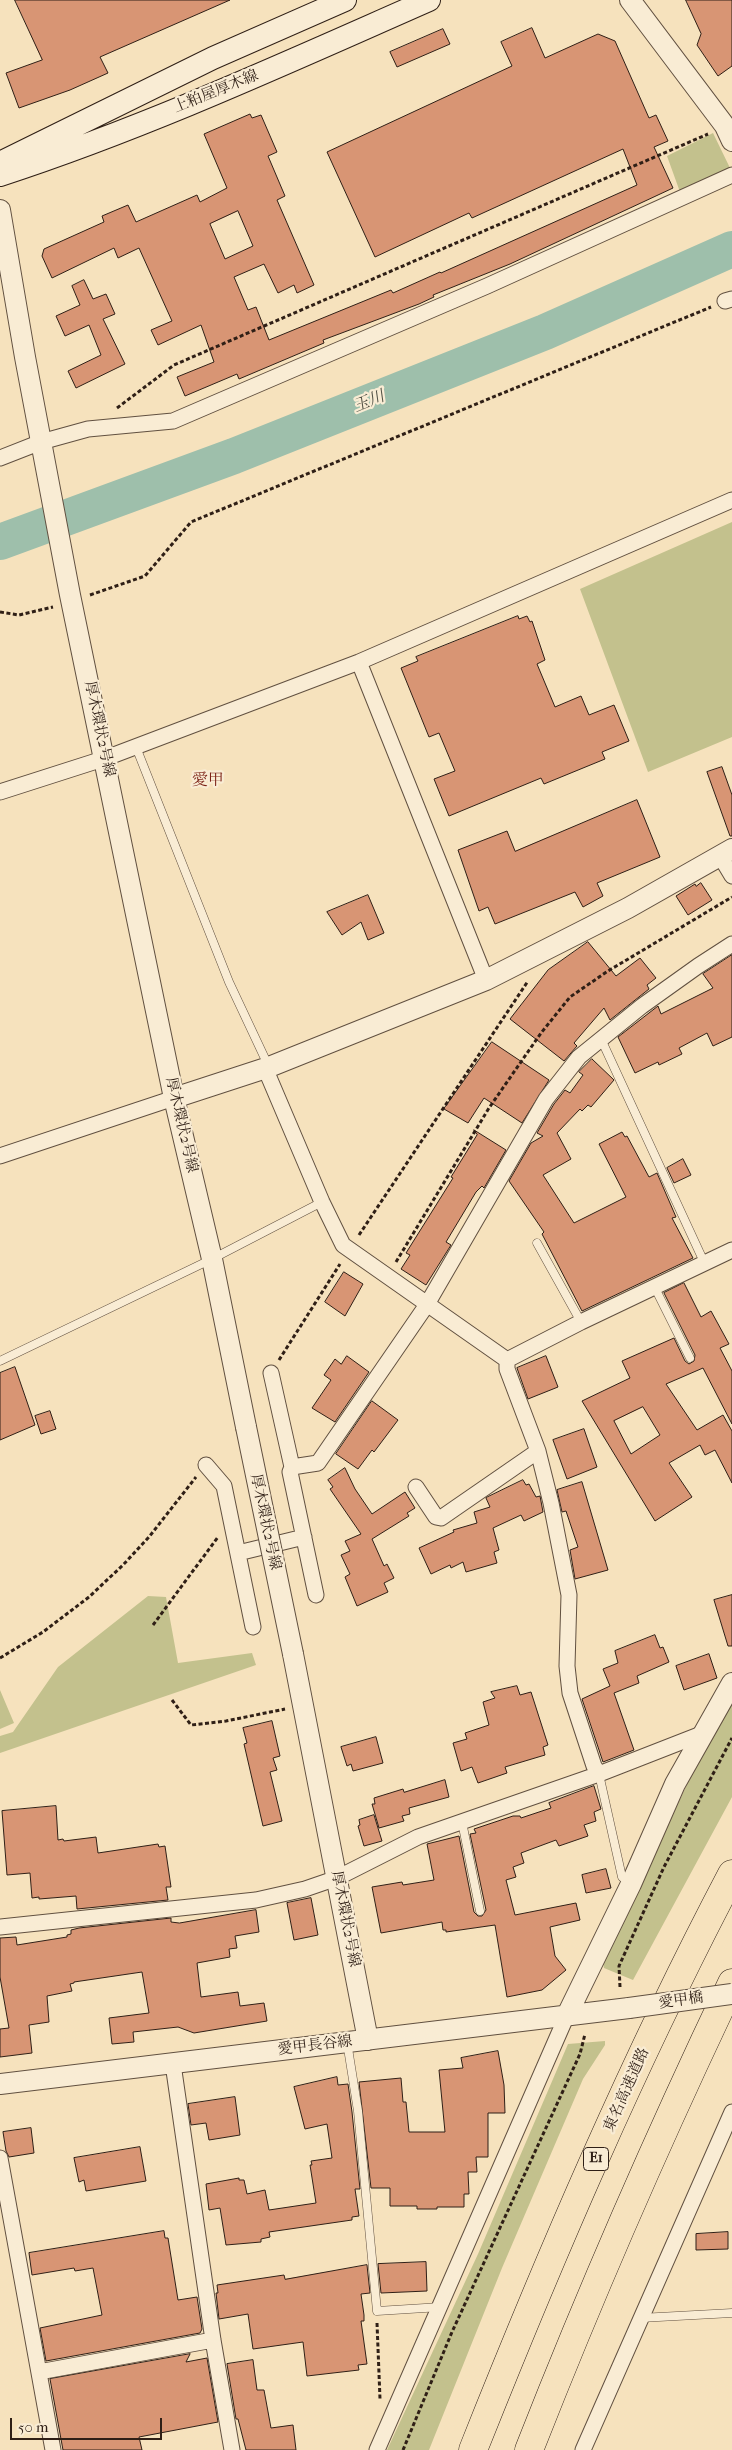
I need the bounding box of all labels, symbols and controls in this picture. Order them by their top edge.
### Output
street label: 上粕屋厚木線 [171,67,261,117]
water label: 玉川 [351,387,387,417]
street label: 厚木環状2号線 [80,679,118,779]
district label: 愛甲 [192,771,224,791]
street label: 厚木環状2号線 [161,1075,201,1175]
street label: 厚木環状2号線 [246,1472,284,1572]
street label: 厚木環状2号線 [327,1869,363,1969]
street label: 愛甲橋 [657,1989,705,2013]
street label: 愛甲長谷線 [277,2032,353,2060]
street label: 東名高速道路 [600,2045,654,2135]
road number: E1 [584,2148,608,2170]
scale bar [12,2408,165,2440]
text: 50 m [18,2418,48,2436]

